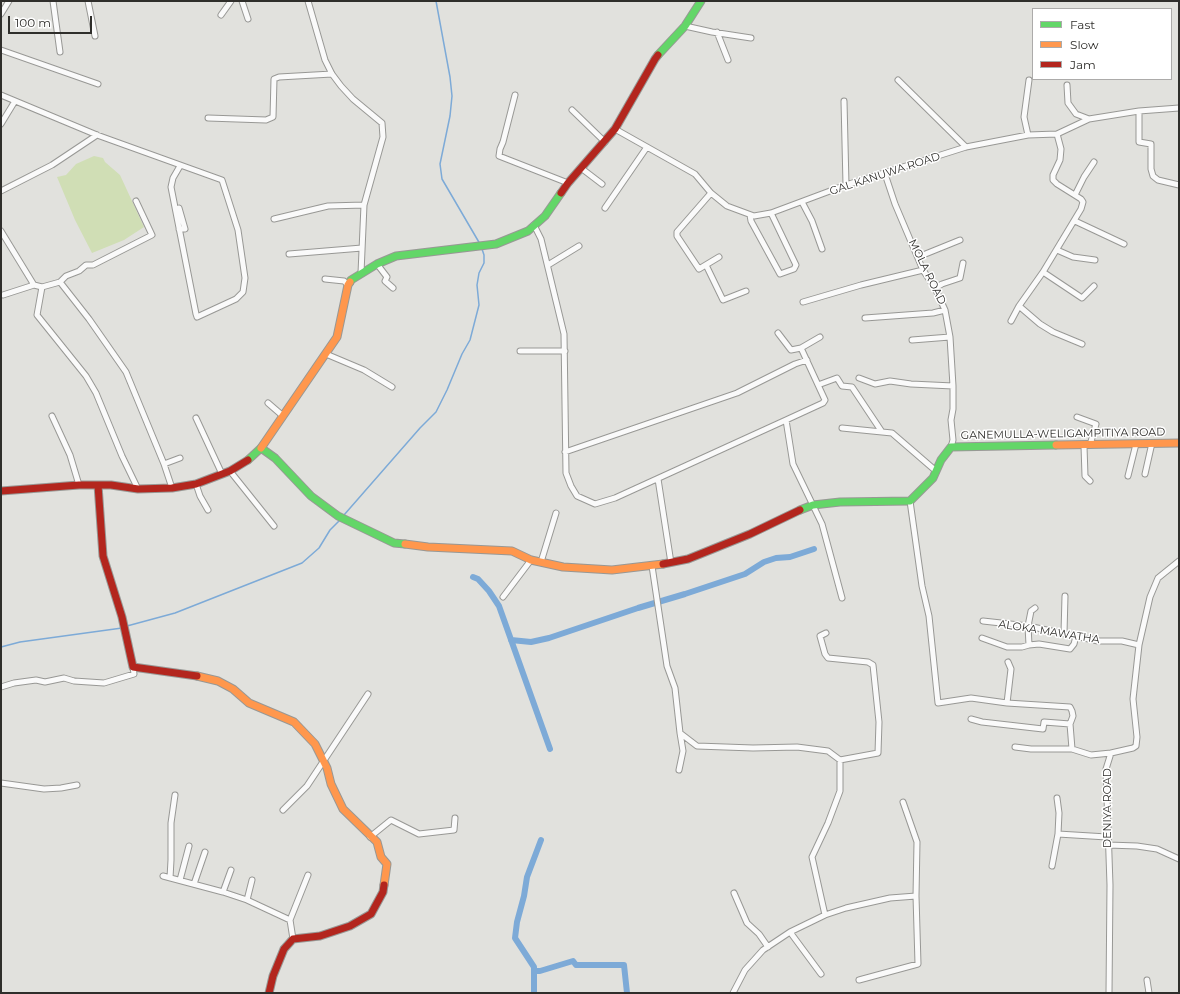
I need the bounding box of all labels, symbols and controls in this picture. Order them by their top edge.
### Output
scale bar [10,8,94,34]
legend [1032,8,1172,80]
text: 100 m [15,15,51,30]
text: Fast [1070,17,1095,32]
text: Slow [1070,37,1099,52]
text: Jam [1070,57,1096,72]
street label: GAL KANUWA ROAD [828,150,942,198]
street label: MOLA ROAD [905,237,949,307]
street label: GANEMULLA-WELIGAMPITIYA ROAD [961,426,1165,442]
street label: ALOKA MAWATHA [997,617,1101,647]
street label: DENIYA ROAD [1101,768,1115,848]

